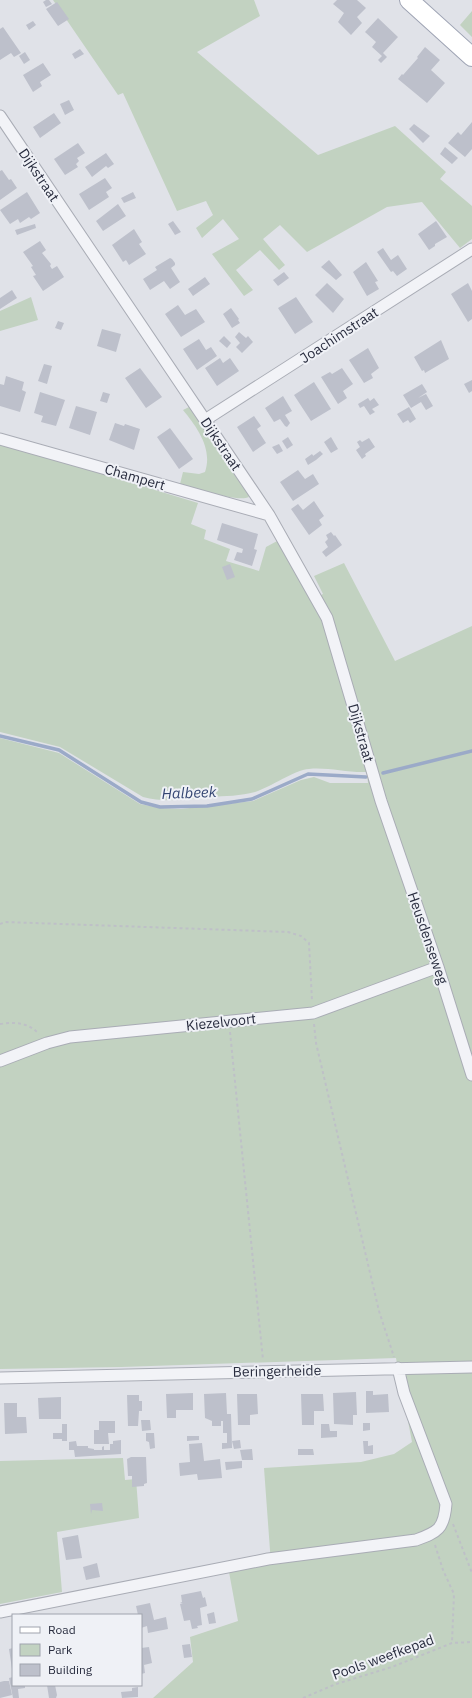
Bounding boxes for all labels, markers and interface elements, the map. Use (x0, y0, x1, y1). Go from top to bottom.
street label: Dijkstraat (15, 145, 63, 205)
street label: Joachimstraat (296, 303, 382, 367)
street label: Dijkstraat (197, 414, 245, 474)
street label: Champert (103, 460, 167, 494)
street label: Dijkstraat (344, 702, 378, 765)
water label: Halbeek (161, 782, 217, 803)
street label: Heusdenseweg (404, 890, 452, 987)
street label: Kiezelvoort (185, 1009, 257, 1035)
street label: Beringerheide (233, 1361, 322, 1381)
legend (12, 1614, 142, 1686)
text: Road (48, 1622, 76, 1637)
street label: Pools weefkepad (330, 1630, 436, 1684)
text: Park (48, 1642, 73, 1657)
text: Building (48, 1662, 93, 1677)

